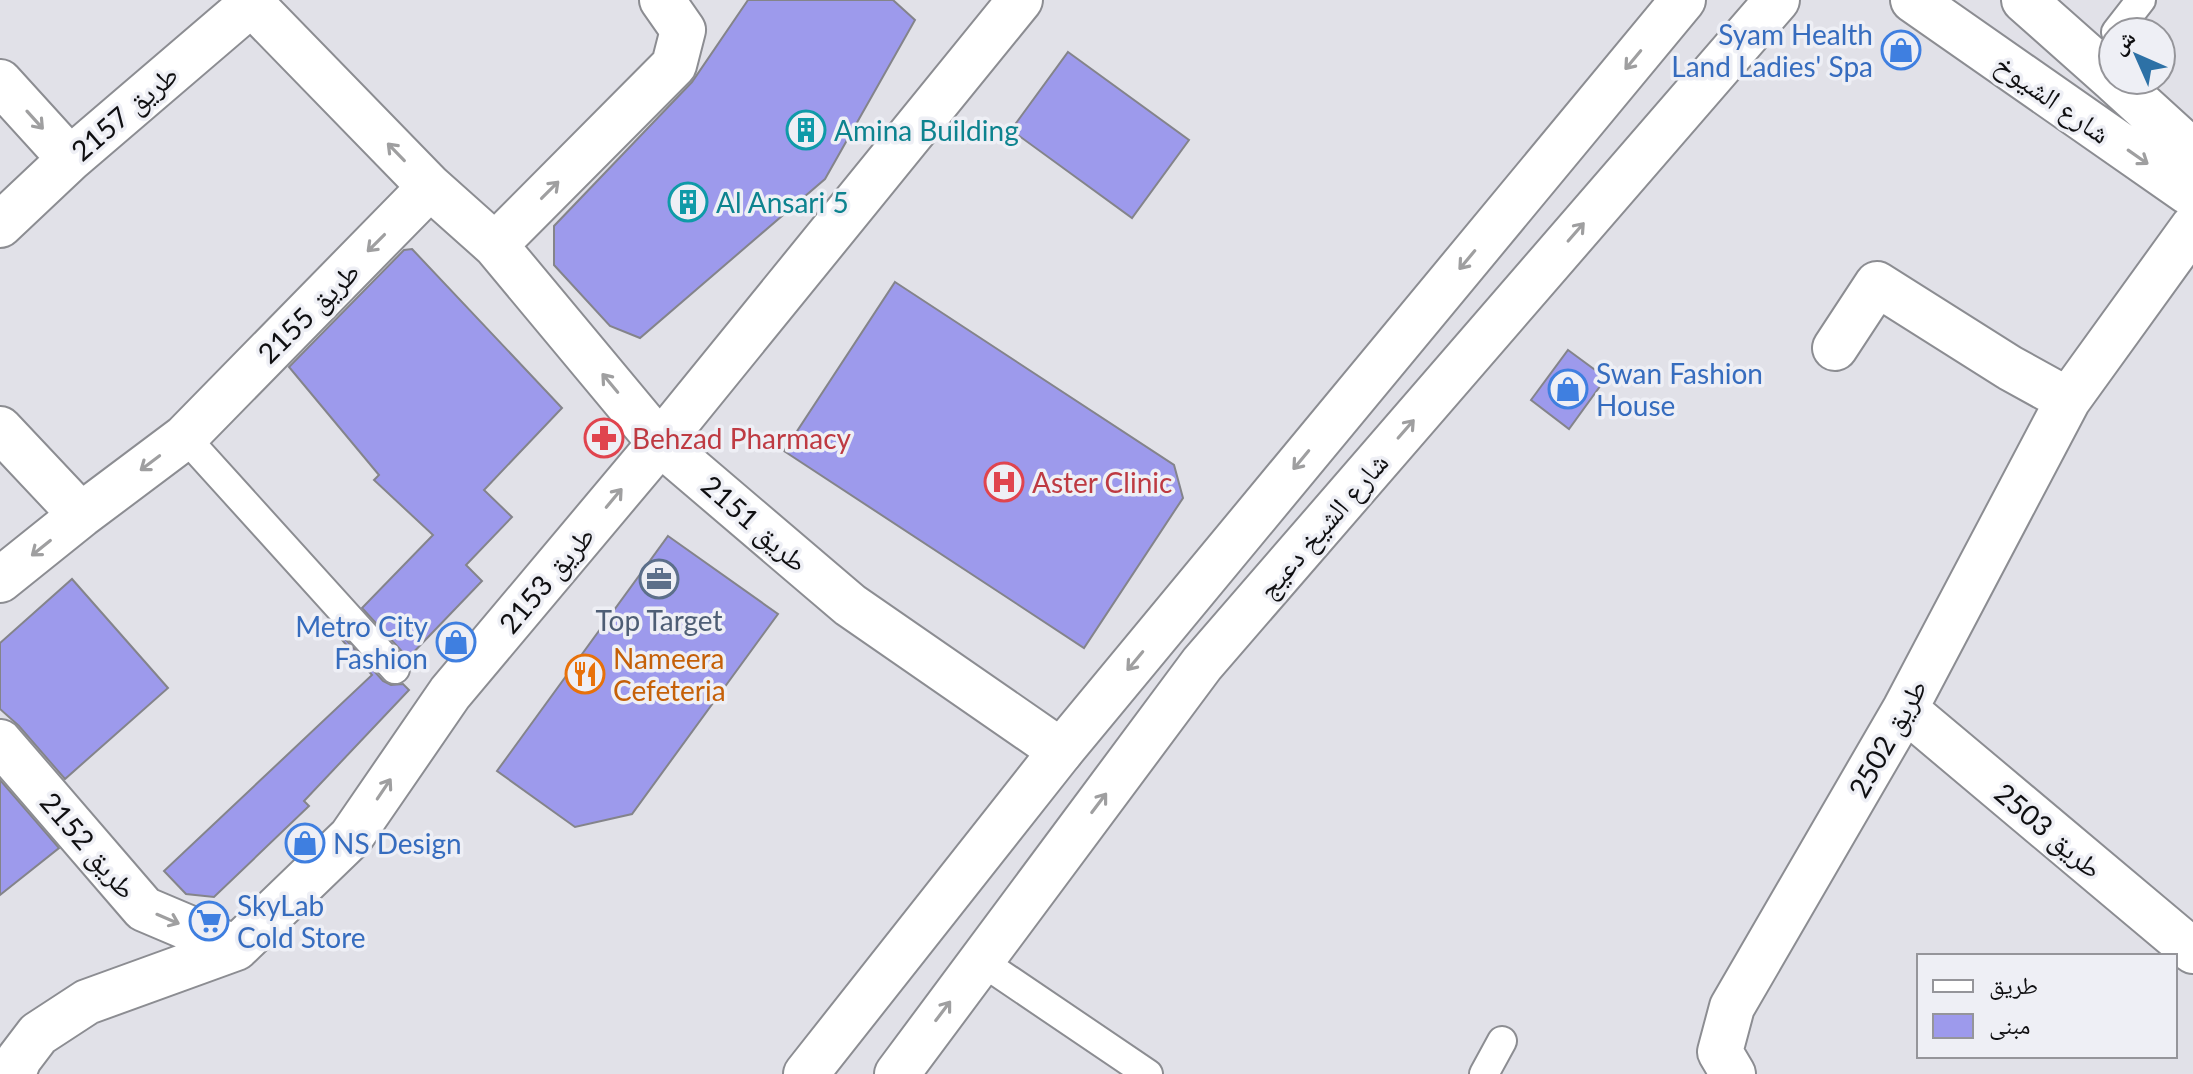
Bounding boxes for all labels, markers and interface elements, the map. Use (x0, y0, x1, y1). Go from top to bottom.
north arrow (2097, 16, 2177, 96)
place label: Syam Health Land Ladies' Spa (1671, 17, 1873, 83)
text: ش (2105, 24, 2141, 60)
shop icon: Syam Health Land Ladies' Spa (1880, 29, 1922, 71)
street label: شارع الشيوخ (1988, 46, 2117, 152)
one-way arrow (1624, 49, 1642, 70)
street label: طريق 2157 (64, 57, 185, 169)
building icon: Amina Building (785, 109, 827, 151)
one-way arrow (25, 110, 43, 130)
place label: Amina Building (834, 113, 1019, 147)
one-way arrow (387, 143, 406, 162)
one-way arrow (2126, 149, 2148, 165)
one-way arrow (540, 180, 560, 199)
building icon: Al Ansari 5 (667, 181, 709, 223)
place label: Al Ansari 5 (716, 185, 849, 219)
one-way arrow (1567, 223, 1585, 243)
one-way arrow (367, 233, 386, 252)
one-way arrow (1458, 249, 1476, 270)
street label: طريق 2155 (250, 254, 367, 371)
place label: Swan Fashion House (1596, 356, 1763, 422)
shop icon: Swan Fashion House (1547, 368, 1589, 410)
one-way arrow (601, 373, 619, 393)
pharmacy icon: Behzad Pharmacy (583, 417, 625, 459)
one-way arrow (1396, 419, 1414, 439)
place label: Behzad Pharmacy (632, 421, 851, 455)
street label: شارع الشيخ دعيج (1249, 445, 1396, 606)
one-way arrow (1292, 450, 1310, 470)
one-way arrow (140, 455, 161, 472)
hospital icon: Aster Clinic (983, 461, 1025, 503)
place label: Aster Clinic (1032, 465, 1172, 499)
street label: طريق 2151 (694, 468, 815, 580)
one-way arrow (605, 488, 623, 508)
street label: طريق 2153 (491, 518, 602, 641)
one-way arrow (31, 539, 52, 556)
office icon: Top Target (638, 558, 680, 600)
place label: Top Target (595, 603, 723, 637)
place label: Metro City Fashion (295, 609, 429, 675)
shop icon: Metro City Fashion (435, 621, 477, 663)
place label: Nameera Cefeteria (613, 641, 726, 707)
one-way arrow (1126, 650, 1144, 670)
restaurant icon: Nameera Cefeteria (564, 653, 606, 695)
street label: طريق 2502 (1841, 673, 1935, 804)
street label: طريق 2503 (1987, 775, 2110, 886)
one-way arrow (376, 779, 392, 801)
street label: طريق 2152 (32, 785, 144, 906)
one-way arrow (1090, 792, 1107, 814)
shop icon: NS Design (284, 822, 326, 864)
place label: NS Design (333, 826, 462, 860)
place label: SkyLab Cold Store (237, 888, 366, 954)
supermarket icon: SkyLab Cold Store (188, 900, 230, 942)
one-way arrow (155, 913, 179, 928)
legend (1917, 954, 2177, 1058)
text: طريق (1989, 970, 2038, 1000)
one-way arrow (935, 1001, 952, 1023)
text: مبنى (1989, 1010, 2030, 1040)

